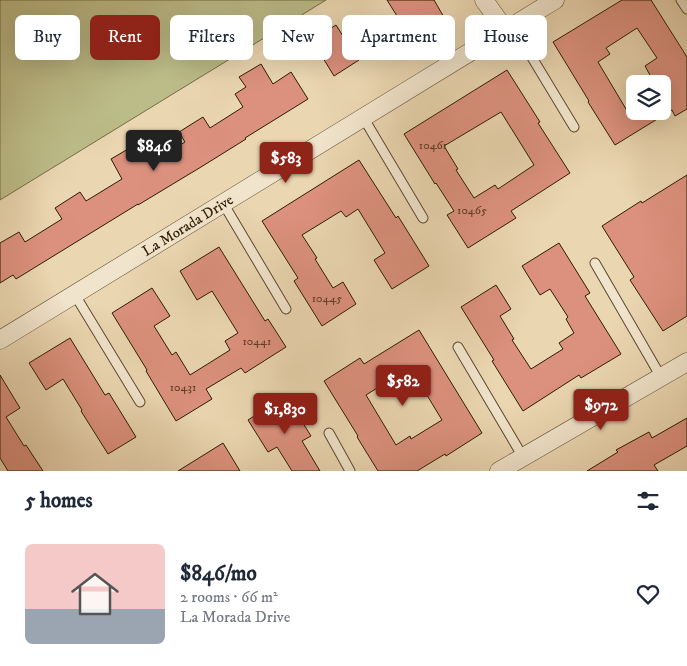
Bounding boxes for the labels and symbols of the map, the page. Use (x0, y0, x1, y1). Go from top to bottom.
pin: $846 (124, 130, 184, 172)
house number: 10461 (419, 138, 447, 153)
pin: $583 (256, 142, 316, 184)
street label: La Morada Drive (138, 190, 237, 260)
house number: 10465 (457, 203, 487, 218)
house number: 10445 (312, 291, 342, 306)
house number: 10441 (242, 334, 272, 349)
pin: $582 (373, 364, 433, 407)
house number: 10431 (170, 380, 196, 395)
pin: $972 (571, 388, 631, 431)
pin: $1,830 (244, 392, 326, 435)

